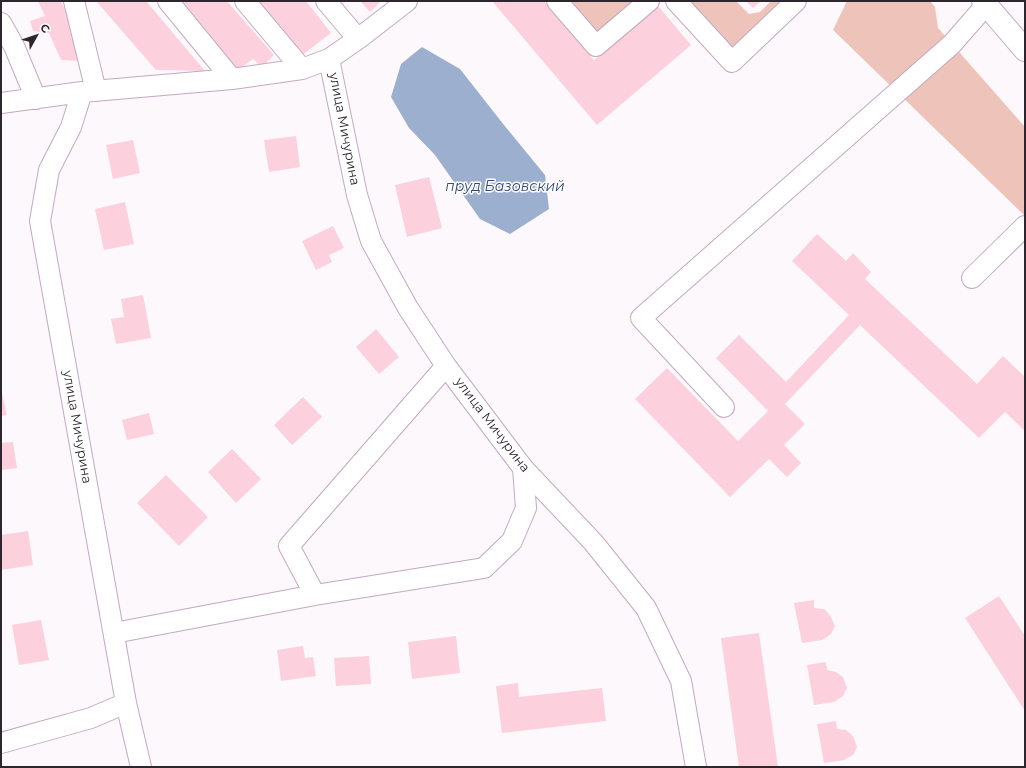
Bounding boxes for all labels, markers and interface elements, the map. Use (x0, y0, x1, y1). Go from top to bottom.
north arrow (16, 16, 56, 56)
text: С (37, 21, 53, 36)
street label: улица Мичурина (325, 71, 363, 187)
water label: пруд Базовский (445, 179, 565, 195)
street label: улица Мичурина (59, 369, 95, 485)
street label: улица Мичурина (451, 374, 533, 476)

